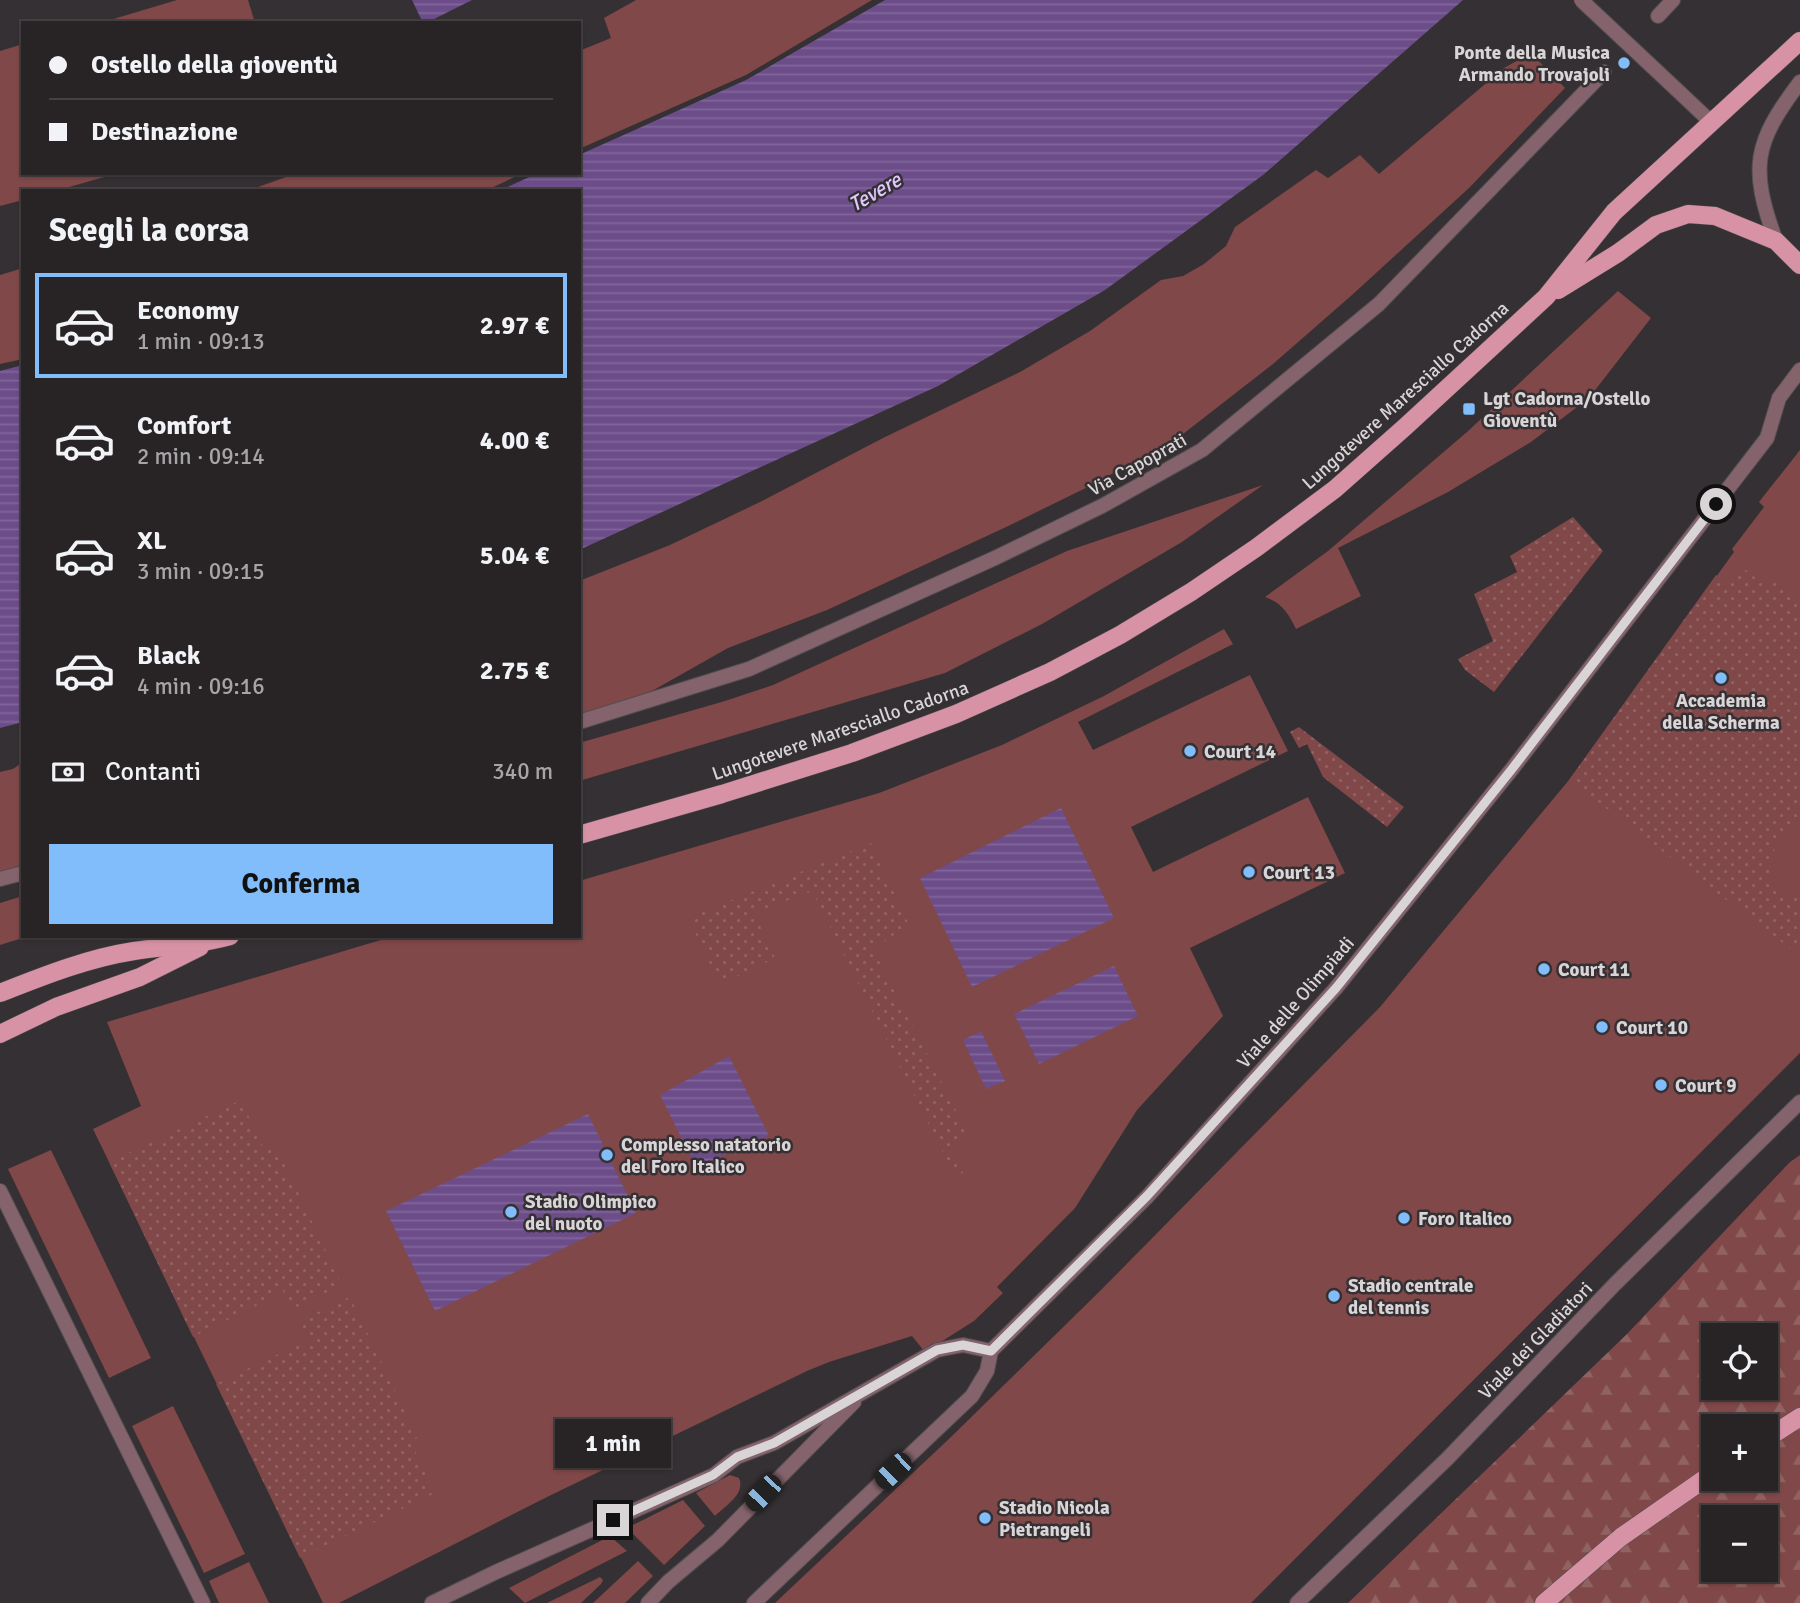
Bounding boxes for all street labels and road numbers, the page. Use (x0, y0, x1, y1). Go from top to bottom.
street label: Lungotevere Maresciallo Cadorna (1297, 297, 1514, 495)
street label: Via Capoprati (1084, 428, 1191, 502)
street label: Lungotevere Maresciallo Cadorna (709, 676, 972, 786)
street label: Viale delle Olimpiadi (1232, 932, 1360, 1074)
street label: Viale dei Gladiatori (1473, 1277, 1598, 1405)

